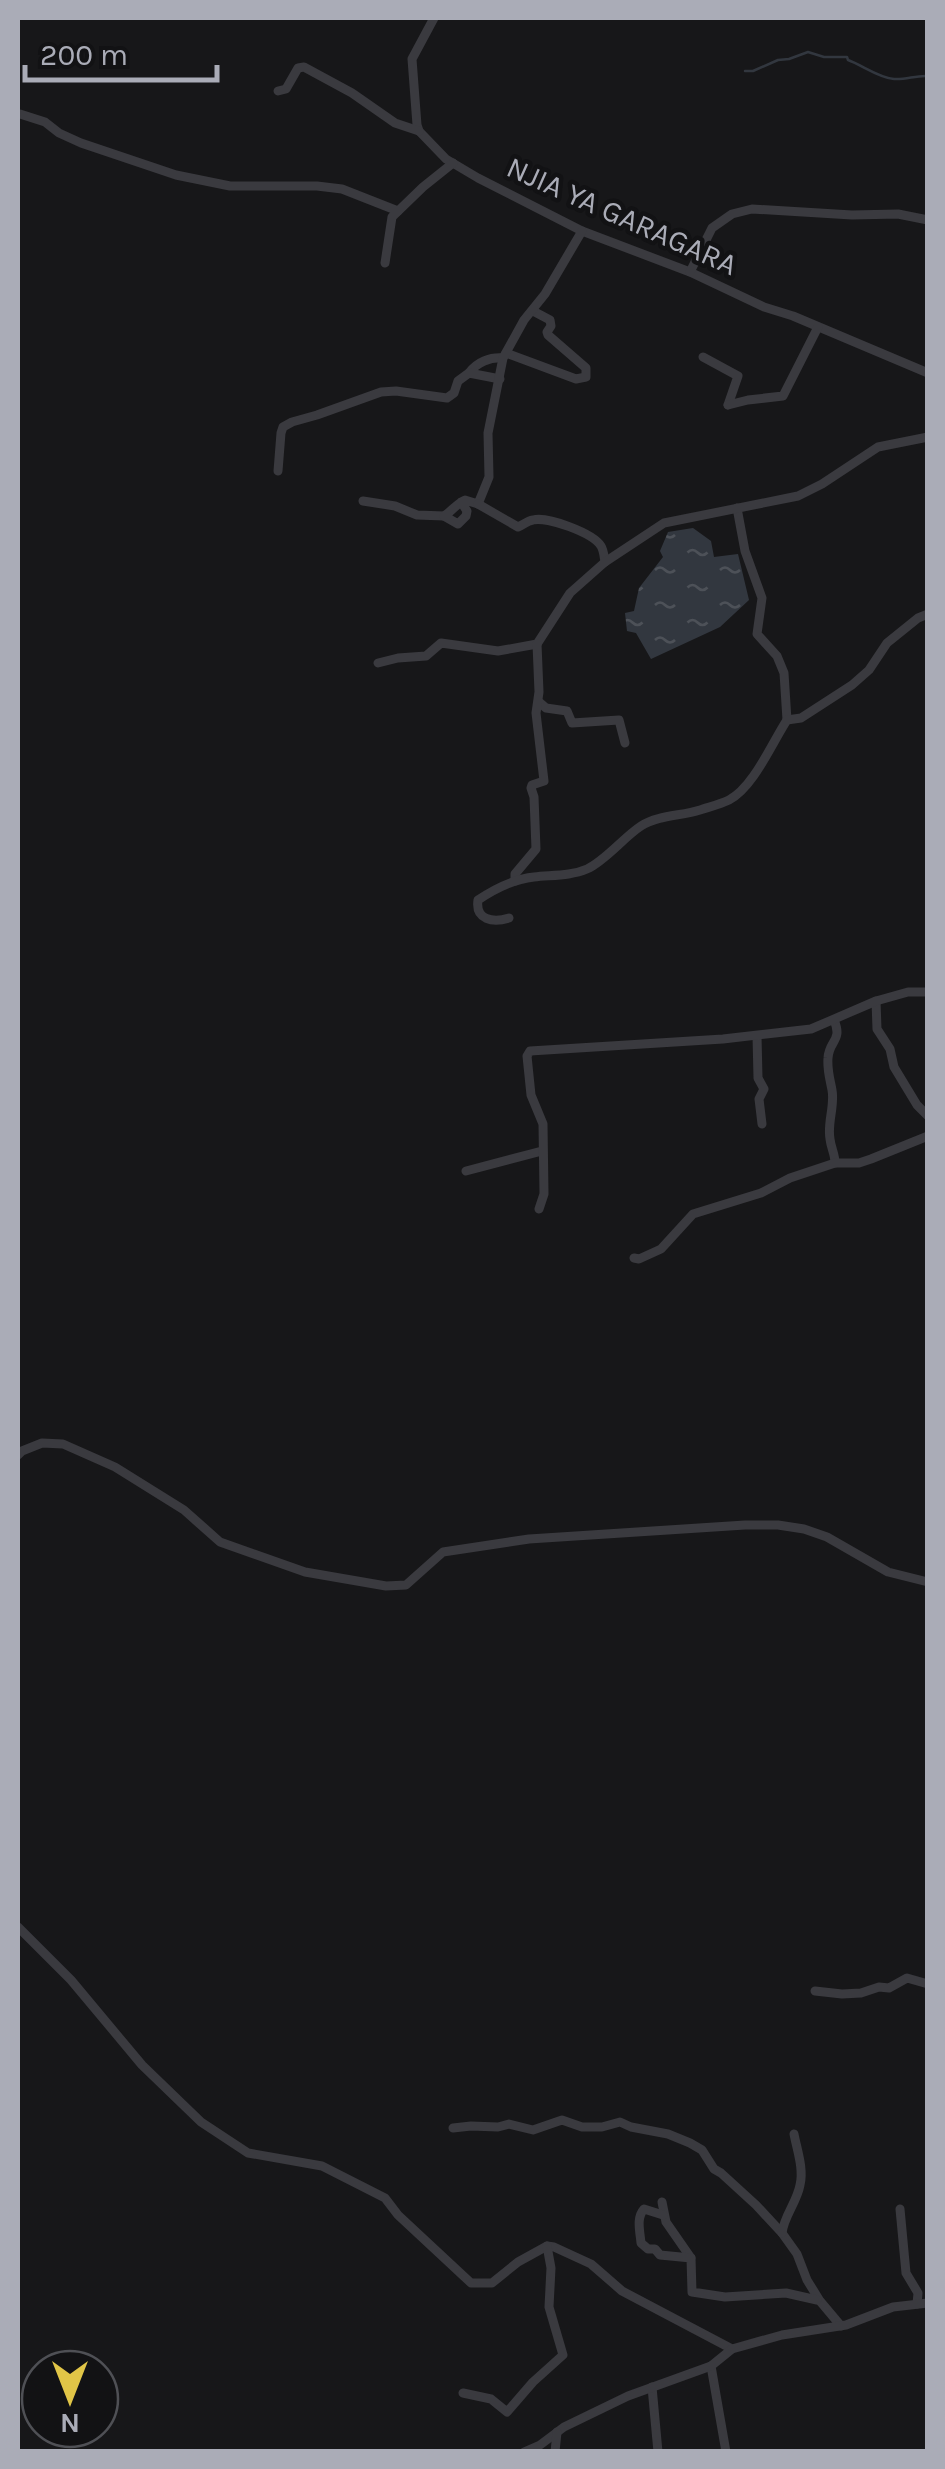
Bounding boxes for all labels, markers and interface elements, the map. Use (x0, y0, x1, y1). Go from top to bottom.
scale bar (25, 20, 218, 82)
text: 200 m (40, 37, 128, 73)
street label: NJIA YA GARAGARA (501, 149, 743, 283)
north arrow (20, 2349, 120, 2449)
text: N (60, 2407, 80, 2440)

